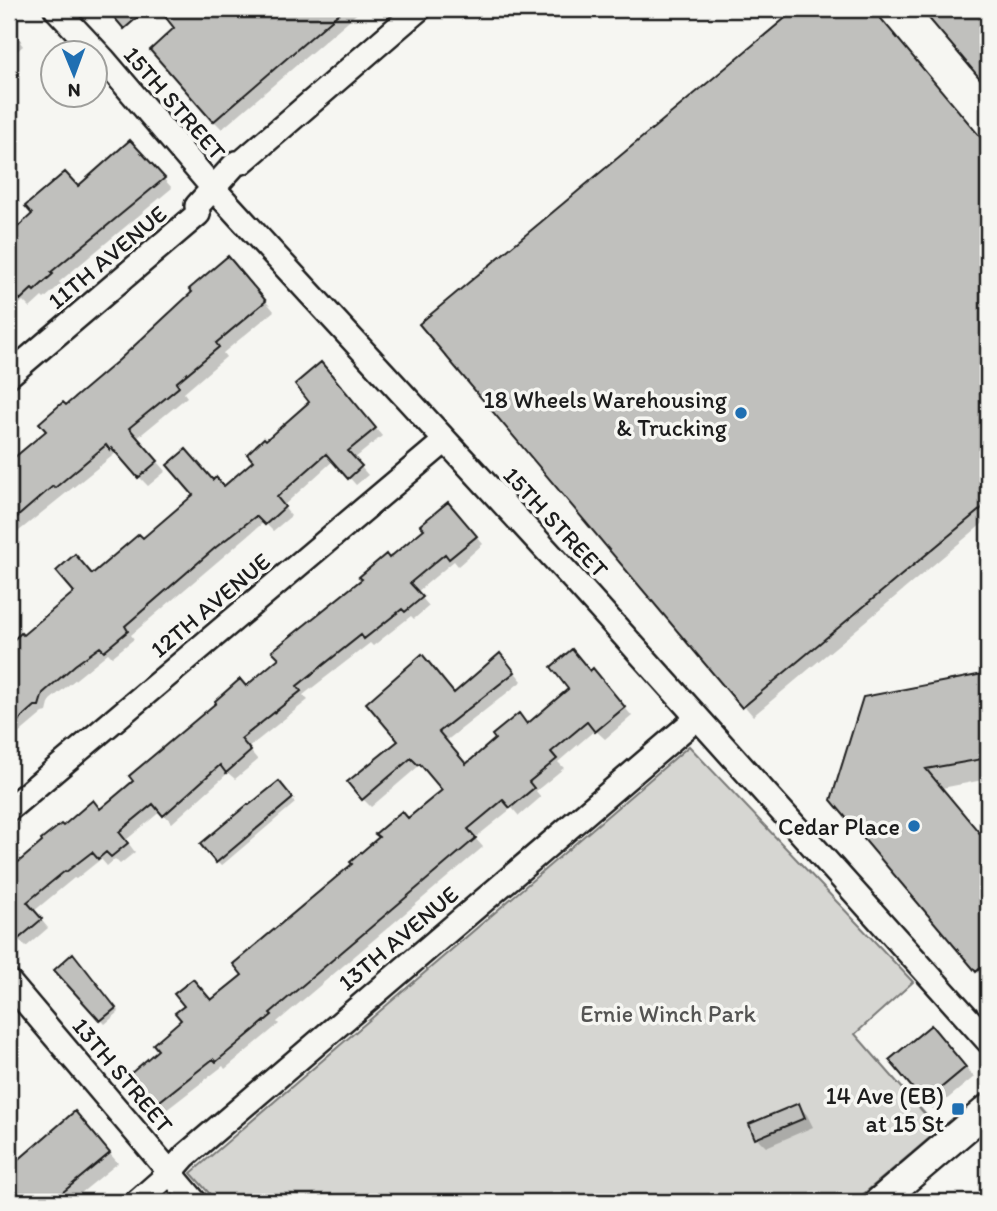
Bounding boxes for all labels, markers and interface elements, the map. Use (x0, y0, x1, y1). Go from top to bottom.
north arrow (38, 38, 108, 108)
street label: 15TH STREET (118, 40, 233, 166)
text: N (68, 79, 81, 102)
street label: 11TH AVENUE (42, 199, 172, 315)
place label: 18 Wheels Warehousing & Trucking (484, 385, 728, 442)
marker: 18 Wheels Warehousing & Trucking (733, 405, 749, 421)
street label: 15TH STREET (497, 460, 615, 584)
street label: 12TH AVENUE (144, 546, 276, 664)
place label: Cedar Place (778, 812, 900, 841)
marker: Cedar Place (906, 818, 922, 834)
street label: 13TH AVENUE (332, 879, 464, 997)
park label: Ernie Winch Park (580, 999, 756, 1028)
street label: 13TH STREET (66, 1011, 180, 1139)
place label: 14 Ave (EB) at 15 St (825, 1081, 944, 1138)
marker: 14 Ave (EB) at 15 St (950, 1101, 966, 1117)

